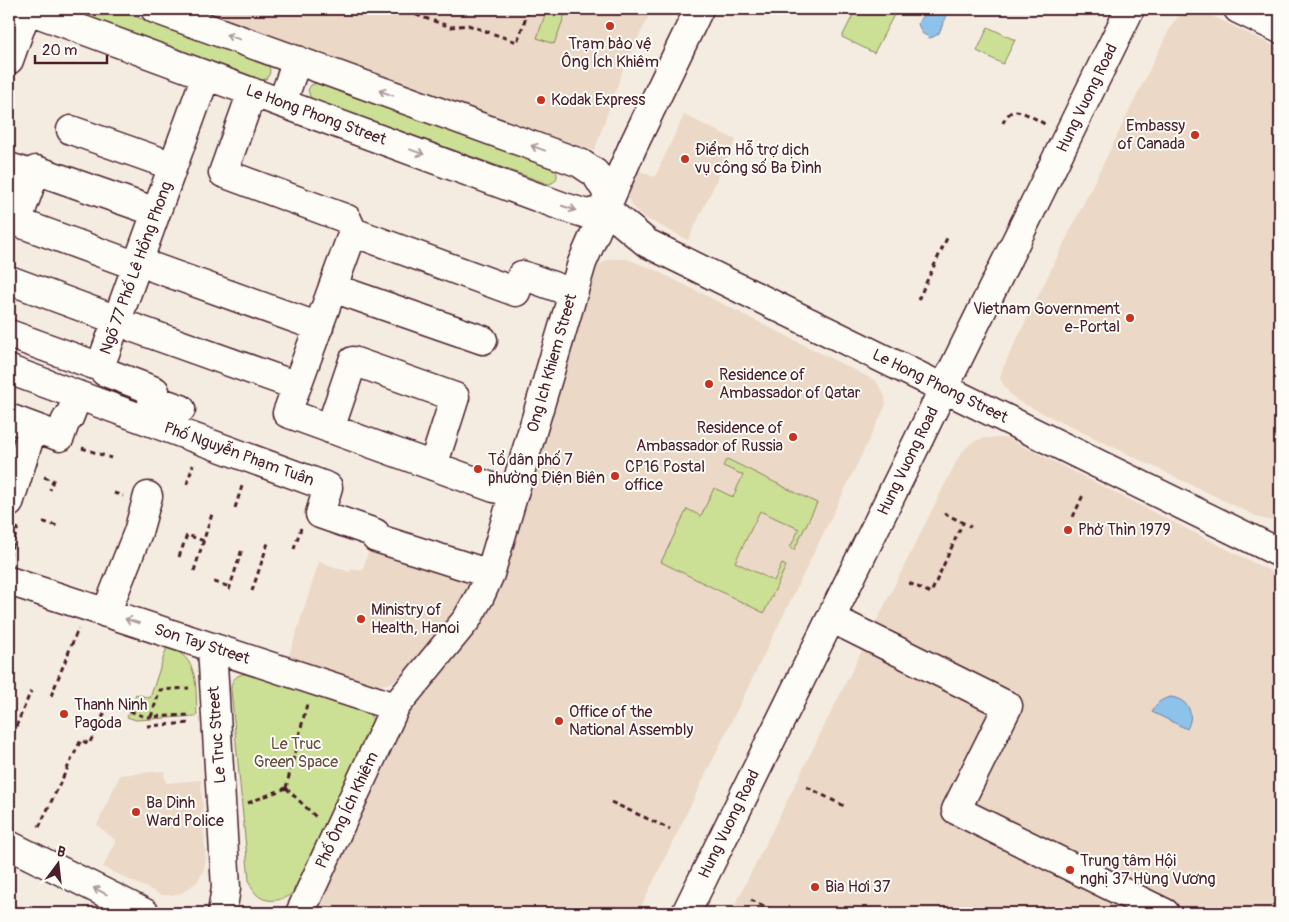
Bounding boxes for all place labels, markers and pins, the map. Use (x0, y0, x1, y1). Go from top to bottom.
marker: Trạm bảo vệ Ông Ích Khiêm (604, 20, 616, 32)
place label: Trạm bảo vệ Ông Ích Khiêm (561, 34, 659, 72)
place label: Kodak Express (551, 90, 645, 110)
marker: Kodak Express (535, 94, 547, 106)
place label: Embassy of Canada (1118, 116, 1185, 154)
marker: Embassy of Canada (1189, 129, 1201, 141)
place label: Điểm Hỗ trợ dịch vụ công số Ba Đình (694, 140, 821, 178)
marker: Điểm Hỗ trợ dịch vụ công số Ba Đình (679, 153, 691, 165)
place label: Vietnam Government e-Portal (973, 299, 1121, 337)
marker: Vietnam Government e-Portal (1124, 312, 1136, 324)
place label: Residence of Ambassador of Qatar (719, 365, 861, 403)
marker: Residence of Ambassador of Qatar (703, 378, 715, 390)
place label: Residence of Ambassador of Russia (636, 418, 783, 456)
marker: Residence of Ambassador of Russia (787, 431, 799, 443)
place label: Tổ dân phố 7 phường Điện Biên (488, 450, 605, 488)
place label: CP16 Postal office (625, 457, 705, 495)
marker: Tổ dân phố 7 phường Điện Biên (472, 463, 484, 475)
marker: CP16 Postal office (609, 470, 621, 482)
place label: Phở Thìn 1979 (1078, 520, 1171, 540)
marker: Phở Thìn 1979 (1062, 524, 1074, 536)
place label: Ministry of Health, Hanoi (371, 600, 459, 638)
marker: Ministry of Health, Hanoi (355, 613, 367, 625)
place label: Thanh Ninh Pagoda (74, 695, 147, 733)
place label: Office of the National Assembly (569, 702, 694, 740)
marker: Thanh Ninh Pagoda (58, 708, 70, 720)
marker: Office of the National Assembly (553, 715, 565, 727)
place label: Ba Dinh Ward Police (146, 793, 224, 831)
marker: Ba Dinh Ward Police (130, 806, 142, 818)
place label: Trung tâm Hội nghị 37 Hùng Vương (1080, 851, 1216, 889)
marker: Trung tâm Hội nghị 37 Hùng Vương (1064, 864, 1076, 876)
place label: Bia Hơi 37 (825, 877, 891, 897)
marker: Bia Hơi 37 (809, 881, 821, 893)

